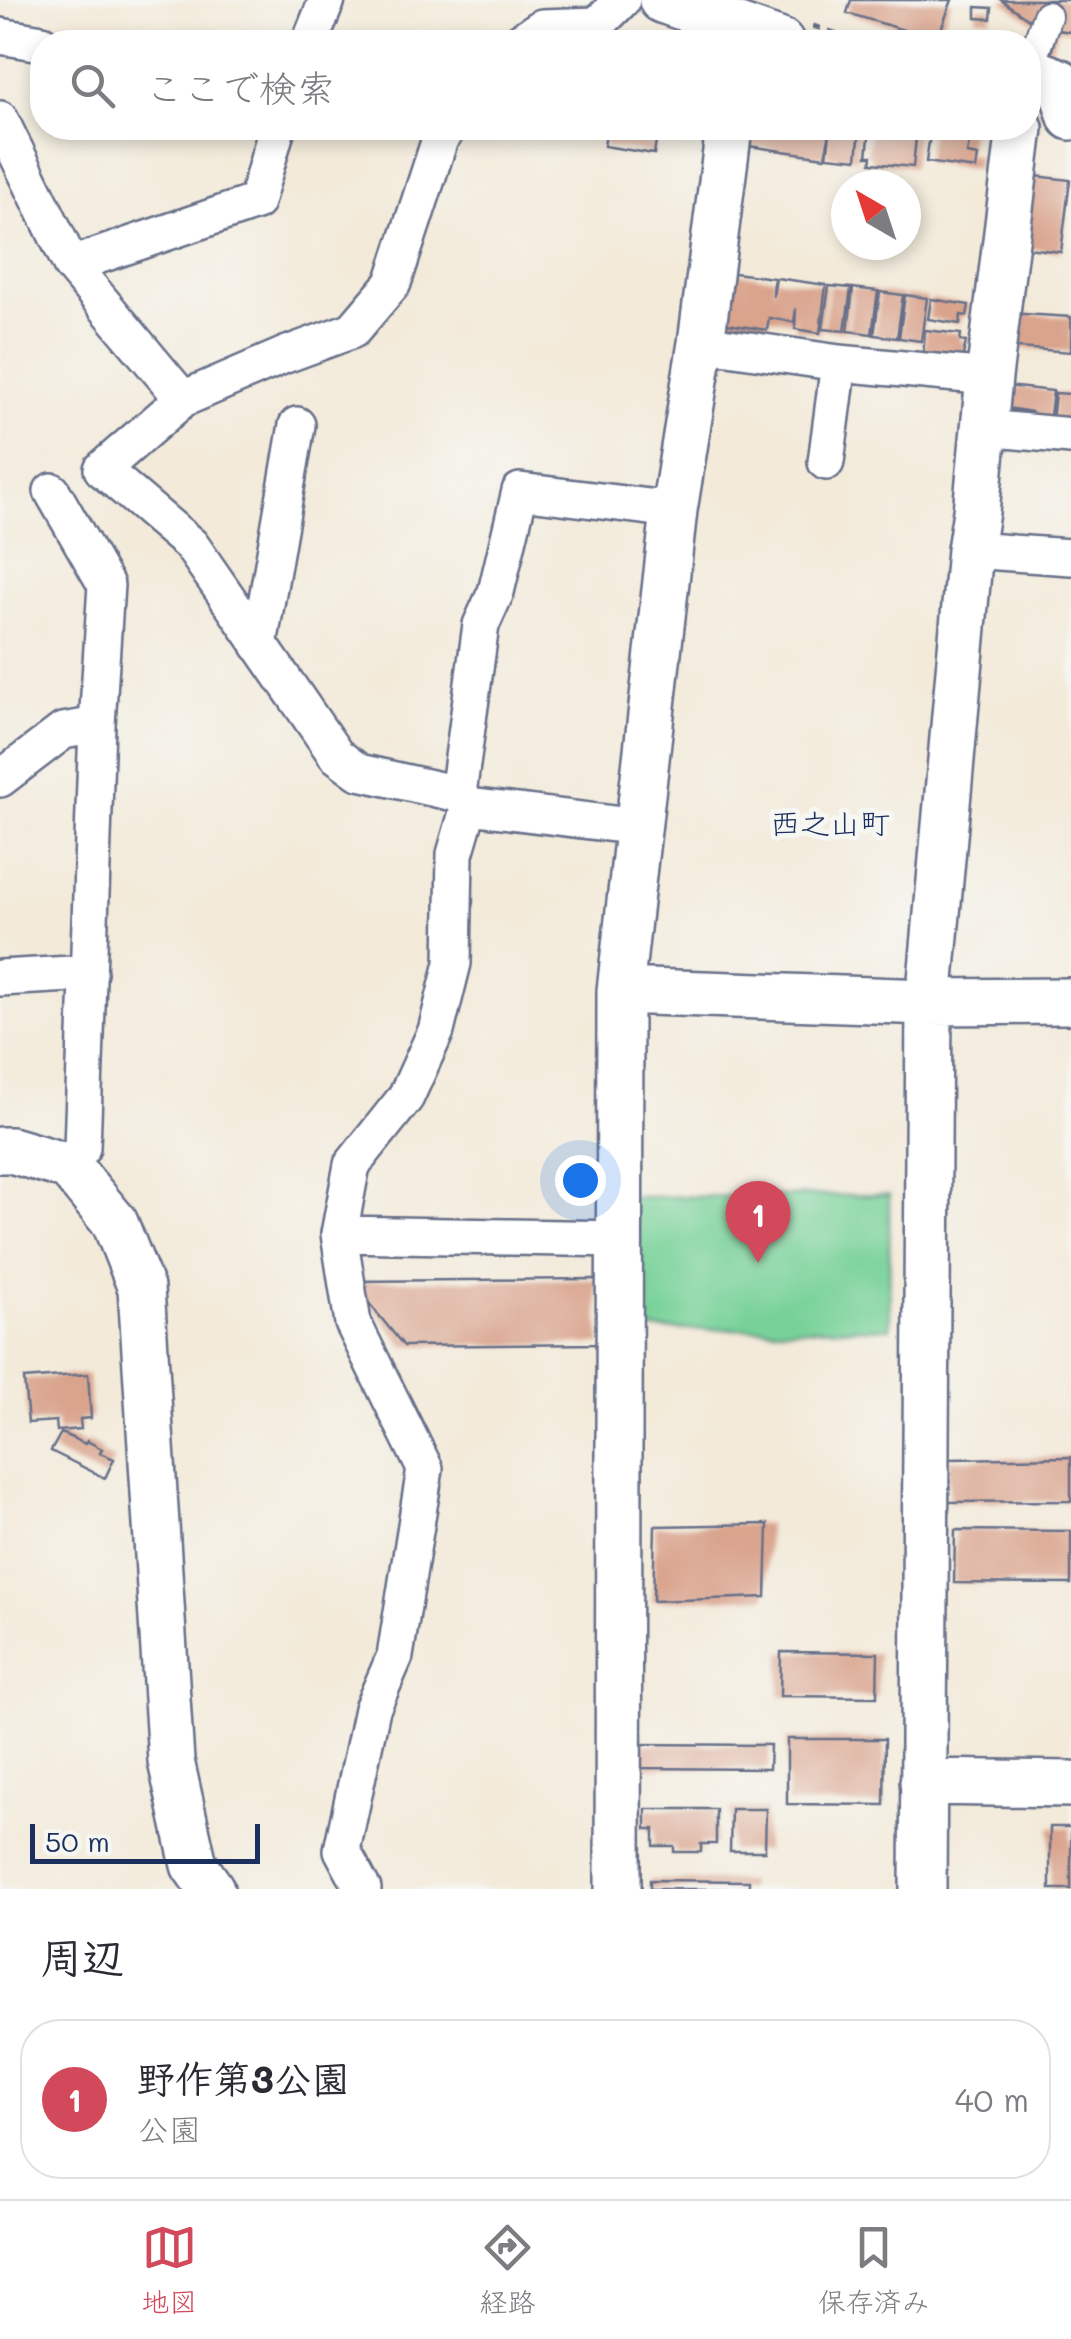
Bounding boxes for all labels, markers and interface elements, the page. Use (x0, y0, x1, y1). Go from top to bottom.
search box (30, 30, 1041, 140)
icon: search (65, 58, 120, 113)
text: ここで検索 (145, 62, 335, 112)
north arrow (831, 170, 921, 260)
district label: 西之山町 (770, 802, 890, 842)
your location (555, 1155, 606, 1206)
pin: 1 (726, 1180, 790, 1263)
scale bar (30, 1819, 260, 1864)
text: 50 m (45, 1823, 110, 1859)
text: 周辺 (40, 1929, 124, 1984)
text: 野作第3公園 (137, 2053, 350, 2103)
text: 1 (67, 2078, 82, 2120)
text: 40 m (955, 2078, 1029, 2120)
text: 公園 (137, 2107, 201, 2149)
tab: 地図 (141, 2220, 197, 2320)
tab: 経路 (479, 2220, 536, 2320)
tab: 保存済み (818, 2220, 930, 2320)

